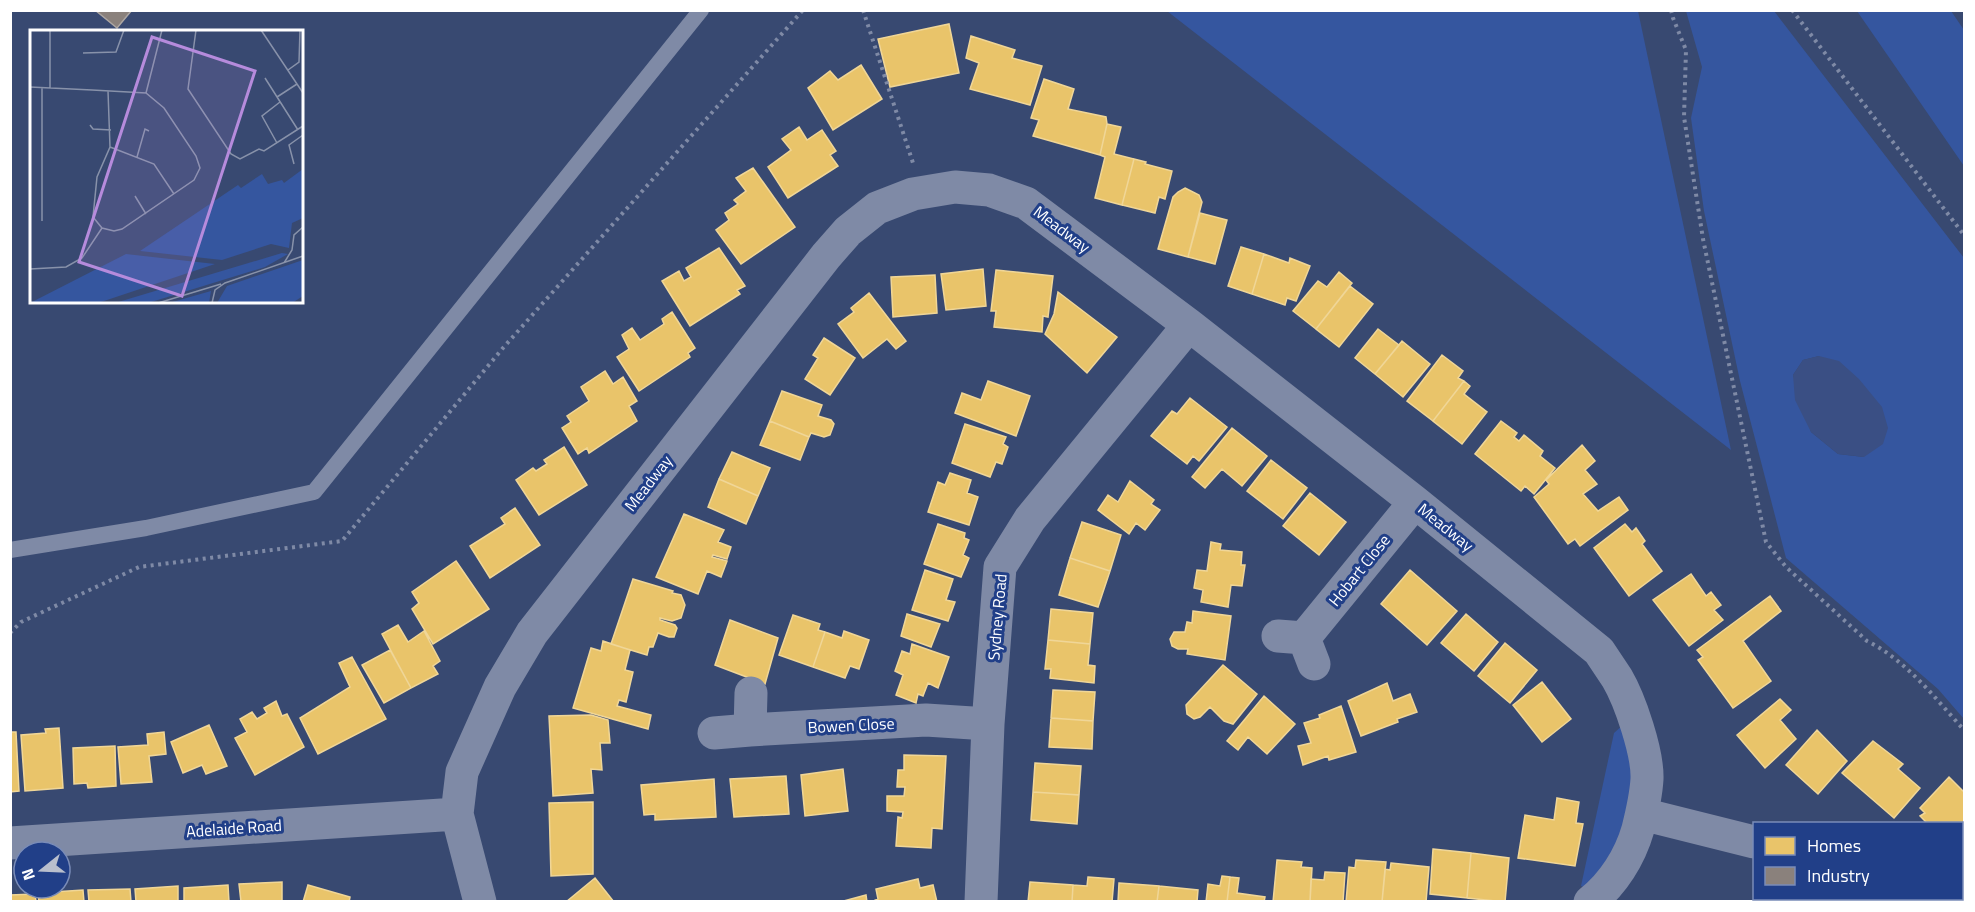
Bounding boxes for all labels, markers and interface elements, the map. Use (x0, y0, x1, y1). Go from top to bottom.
inset map (30, 30, 303, 303)
street label: Meadway (1029, 200, 1096, 259)
street label: Meadway (618, 450, 678, 516)
street label: Meadway (1413, 497, 1479, 557)
street label: Hobart Close (1322, 529, 1396, 611)
street label: Sydney Road (981, 573, 1013, 661)
street label: Bowen Close (807, 711, 895, 739)
street label: Adelaide Road (185, 813, 283, 843)
legend (1753, 822, 1963, 900)
text: Homes (1807, 832, 1861, 859)
north arrow (12, 840, 72, 900)
text: Industry (1807, 862, 1870, 889)
text: N (15, 866, 41, 884)

